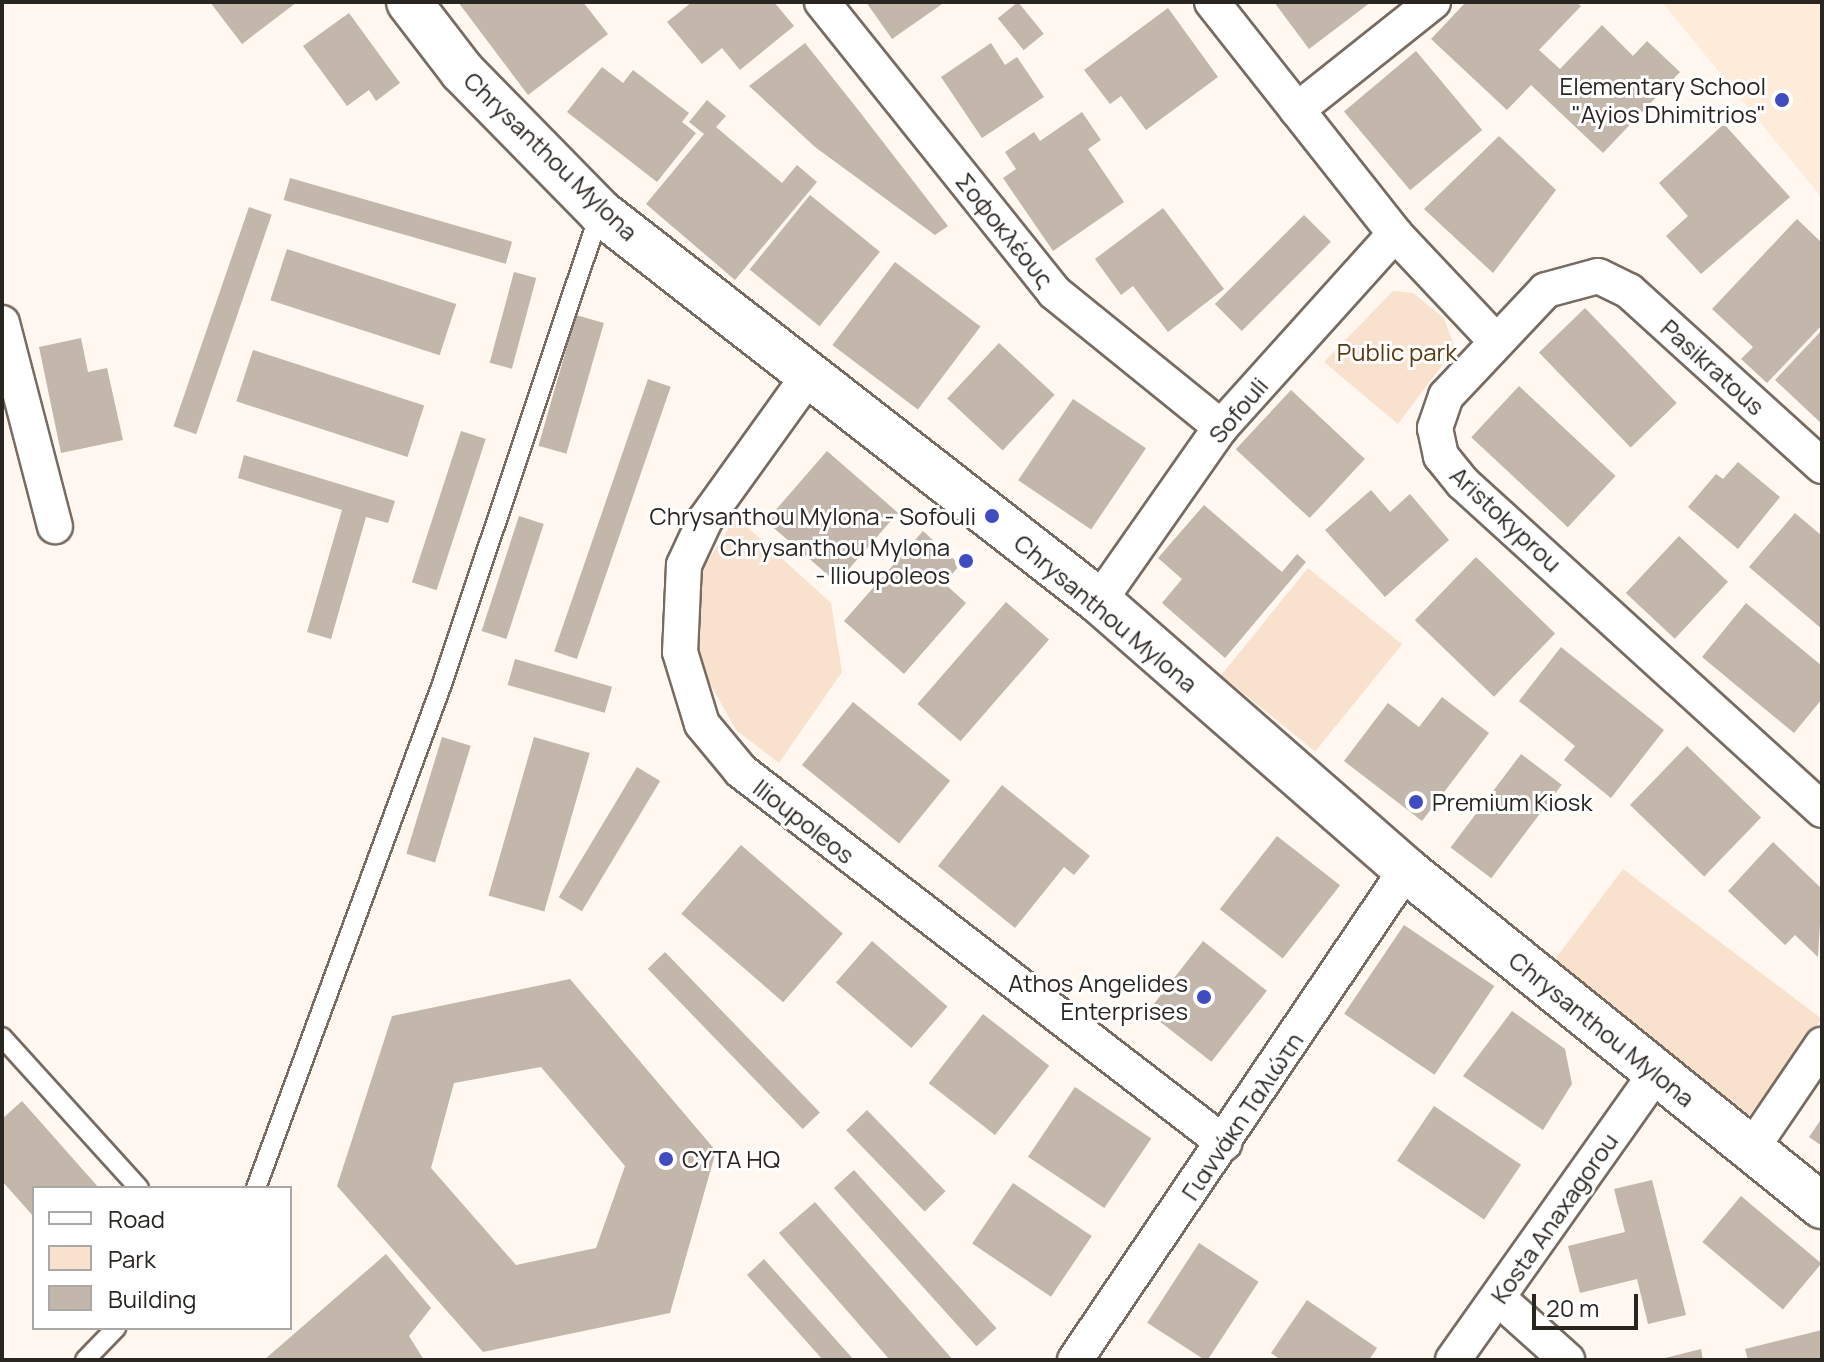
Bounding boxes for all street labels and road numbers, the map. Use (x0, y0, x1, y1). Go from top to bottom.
street label: Chrysanthou Mylona (458, 66, 644, 246)
street label: Σοφοκλέους (950, 167, 1060, 293)
street label: Pasikratous (1655, 313, 1771, 421)
street label: Sofouli (1202, 371, 1274, 449)
street label: Aristokyprou (1445, 460, 1567, 578)
street label: Chrysanthou Mylona (1009, 528, 1203, 698)
street label: Ilioupoleos (748, 773, 860, 869)
street label: Chrysanthou Mylona (1504, 945, 1700, 1113)
street label: Γιαννάκη Ταλιώτη (1175, 1027, 1309, 1205)
street label: Kosta Anaxagorou (1484, 1127, 1624, 1309)

